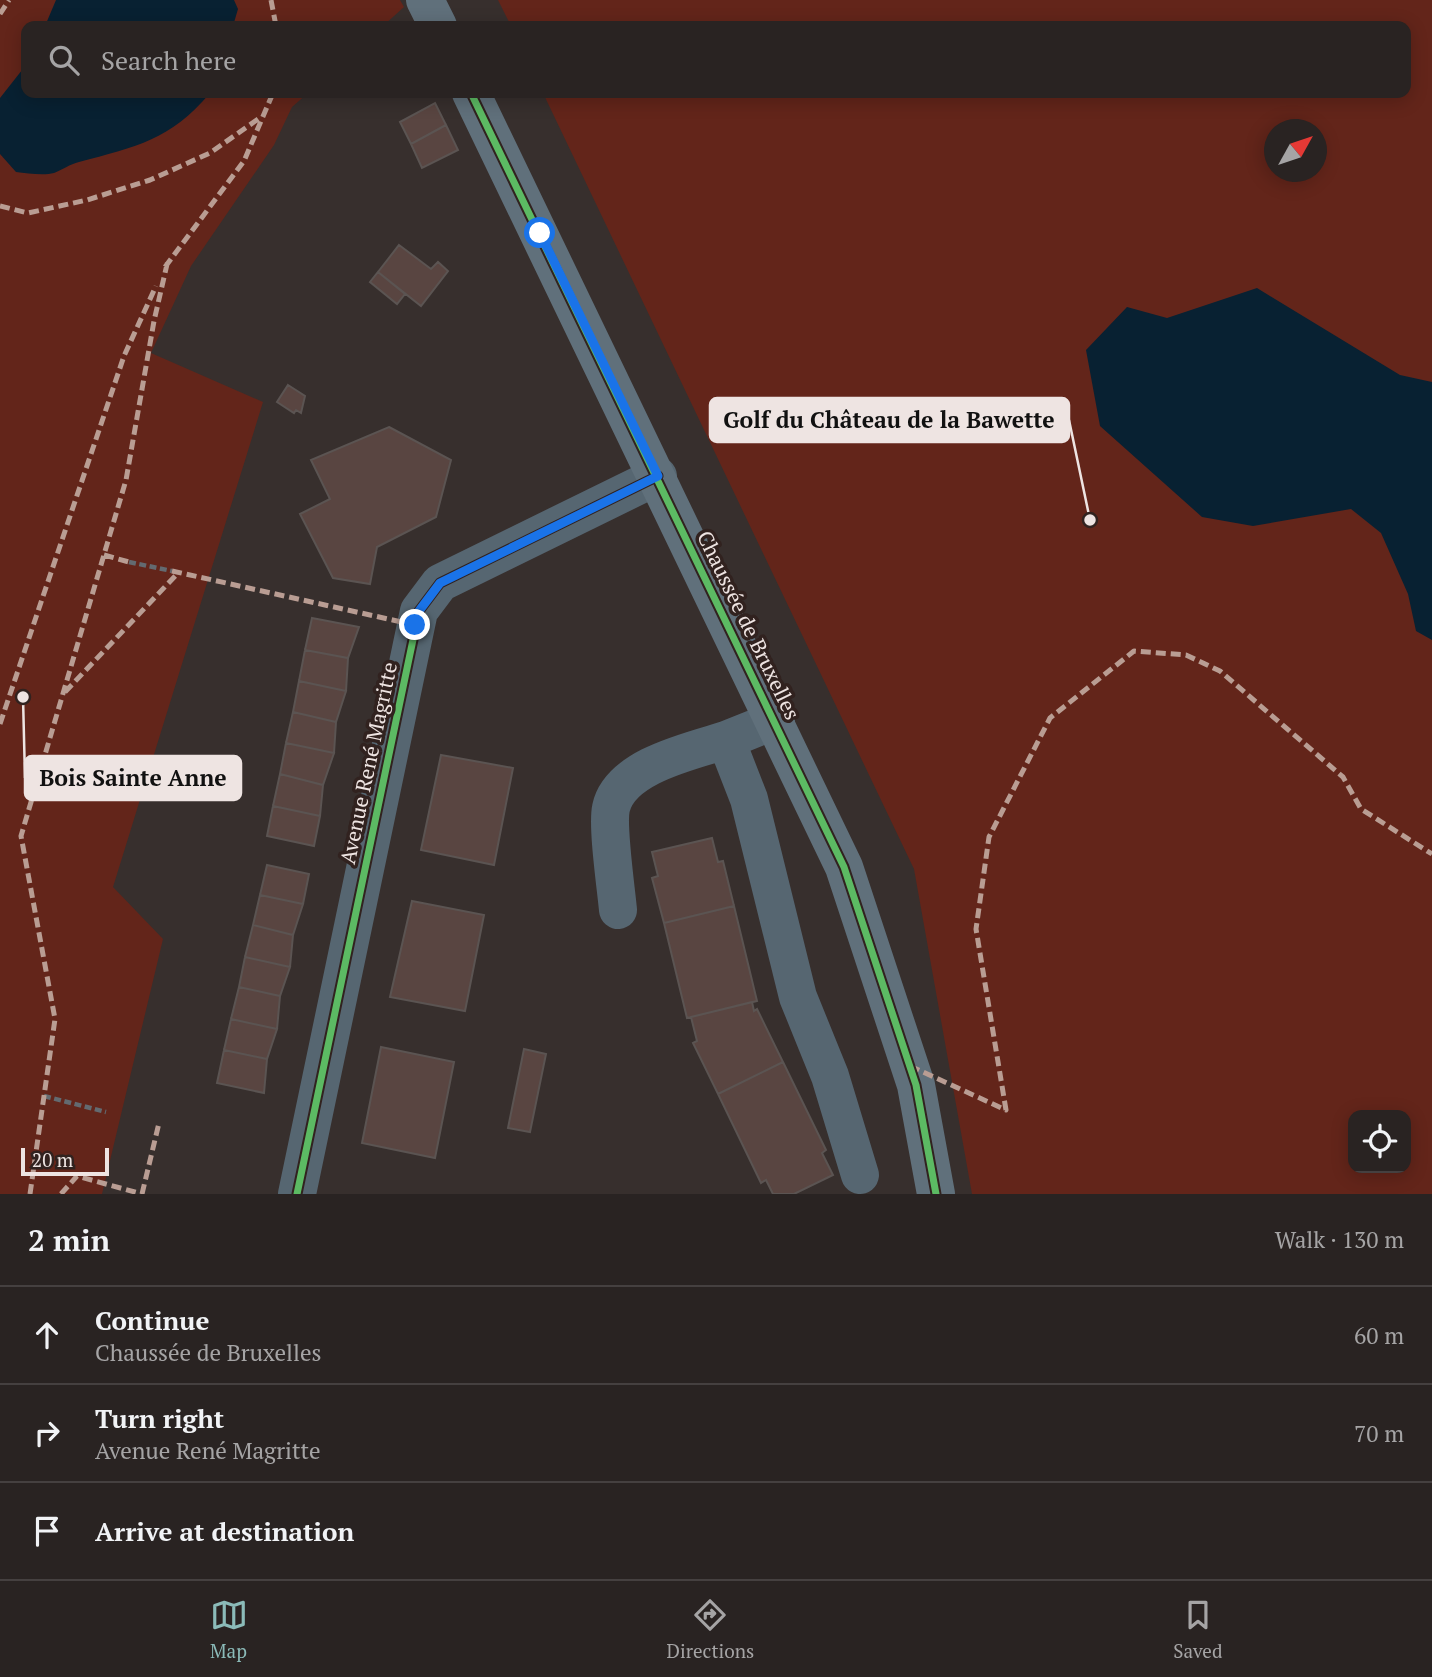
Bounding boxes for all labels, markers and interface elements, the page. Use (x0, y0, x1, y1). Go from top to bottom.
search box (21, 21, 1411, 98)
icon: search (45, 41, 83, 79)
text: Search here (101, 43, 236, 77)
north arrow (1264, 119, 1327, 182)
route start (524, 217, 555, 248)
callout: Golf du Château de la Bawette (710, 398, 1069, 442)
text: Golf du Château de la Bawette (723, 404, 1055, 435)
street label: Chaussée de Bruxelles (691, 526, 807, 724)
route end (399, 609, 430, 640)
street label: Avenue René Magritte (333, 659, 403, 867)
callout: Bois Sainte Anne (25, 756, 241, 800)
text: Bois Sainte Anne (39, 762, 227, 793)
map controls (1348, 1110, 1411, 1173)
button: locate (1348, 1110, 1411, 1173)
scale bar (21, 1145, 108, 1177)
text: 20 m (32, 1147, 73, 1172)
text: 2 min (28, 1220, 110, 1260)
text: Walk · 130 m (1275, 1224, 1404, 1255)
text: Continue (95, 1303, 209, 1337)
icon: ahead (28, 1316, 66, 1354)
text: 60 m (1354, 1320, 1404, 1351)
text: Chaussée de Bruxelles (95, 1337, 321, 1368)
text: Turn right (95, 1401, 224, 1435)
icon: right (28, 1414, 66, 1452)
text: 70 m (1354, 1418, 1404, 1449)
text: Avenue René Magritte (95, 1435, 321, 1466)
icon: arrive (28, 1512, 66, 1550)
text: Arrive at destination (95, 1514, 354, 1548)
tab: Map (210, 1596, 248, 1663)
tab: Directions (667, 1596, 754, 1663)
tab: Saved (1173, 1596, 1222, 1663)

